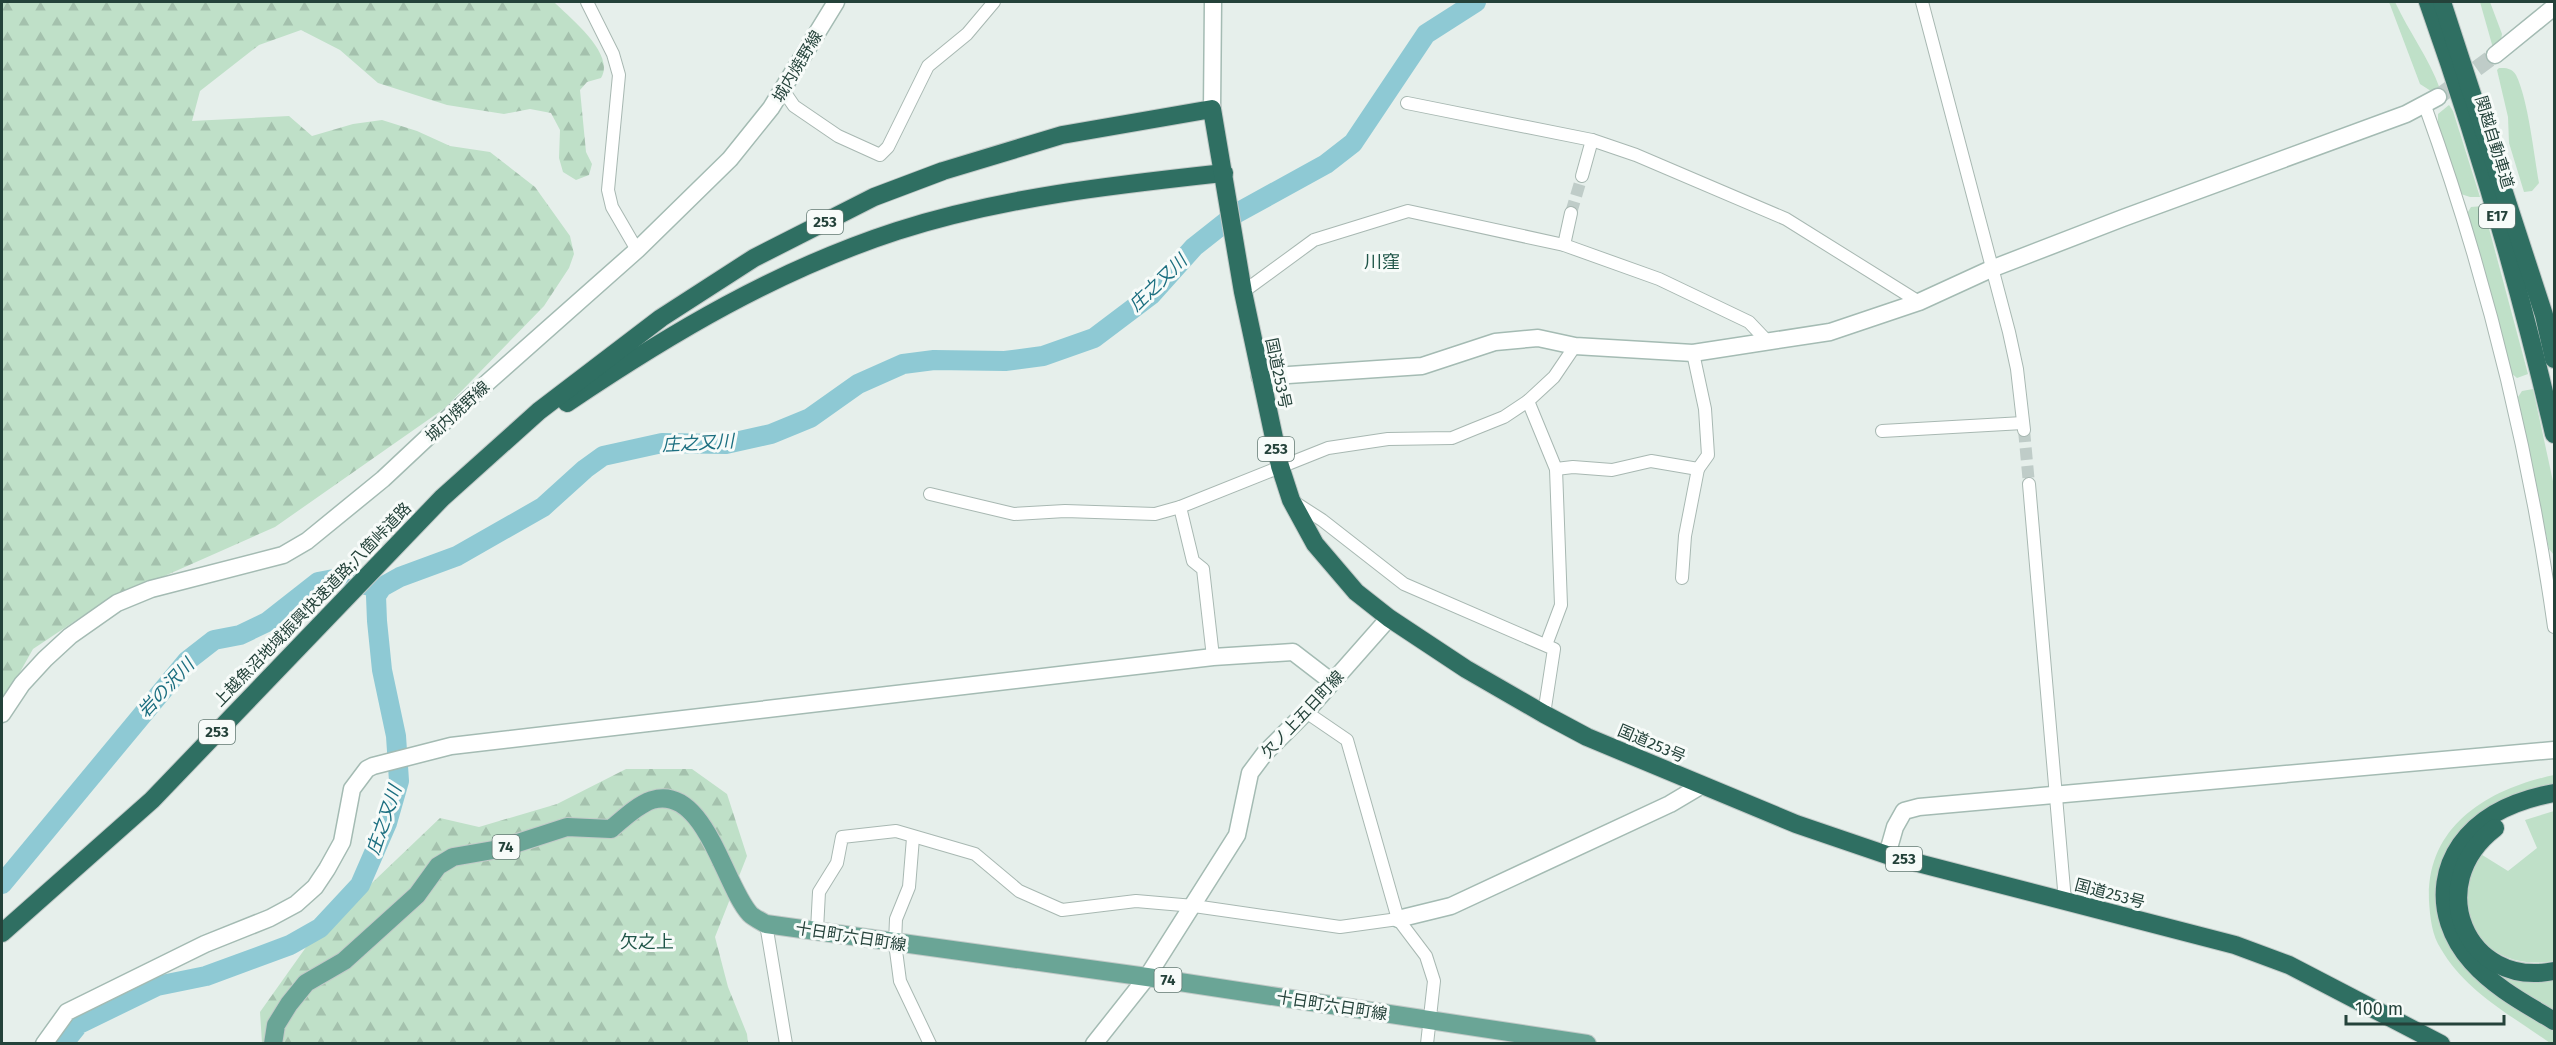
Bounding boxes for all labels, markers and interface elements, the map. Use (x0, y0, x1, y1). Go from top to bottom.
street label: 城内焼野線 (769, 27, 826, 105)
street label: 関越自動車道 (2471, 93, 2518, 191)
road number: E17 (2479, 204, 2515, 228)
road number: 253 (807, 210, 843, 234)
water label: 庄之又川 (1124, 249, 1193, 316)
district label: 川窪 (1364, 251, 1400, 273)
street label: 国道253号 (1262, 336, 1295, 410)
street label: 城内焼野線 (422, 377, 493, 446)
water label: 庄之又川 (661, 430, 737, 456)
road number: 253 (1258, 437, 1294, 461)
street label: 上越魚沼地域振興快速道路;八箇峠道路 (210, 499, 415, 710)
water label: 岩の沢川 (133, 653, 200, 722)
street label: 欠ノ上五日町線 (1257, 667, 1348, 762)
road number: 253 (199, 720, 235, 744)
street label: 国道253号 (1615, 721, 1689, 766)
water label: 庄之又川 (362, 780, 407, 858)
road number: 74 (492, 835, 520, 859)
road number: 253 (1886, 847, 1922, 871)
street label: 国道253号 (2073, 875, 2147, 912)
street label: 十日町六日町線 (794, 918, 908, 955)
district label: 欠之上 (620, 931, 674, 953)
road number: 74 (1154, 968, 1182, 992)
street label: 十日町六日町線 (1275, 987, 1389, 1024)
scale bar (2346, 988, 2504, 1026)
text: 100 m (2355, 998, 2403, 1020)

